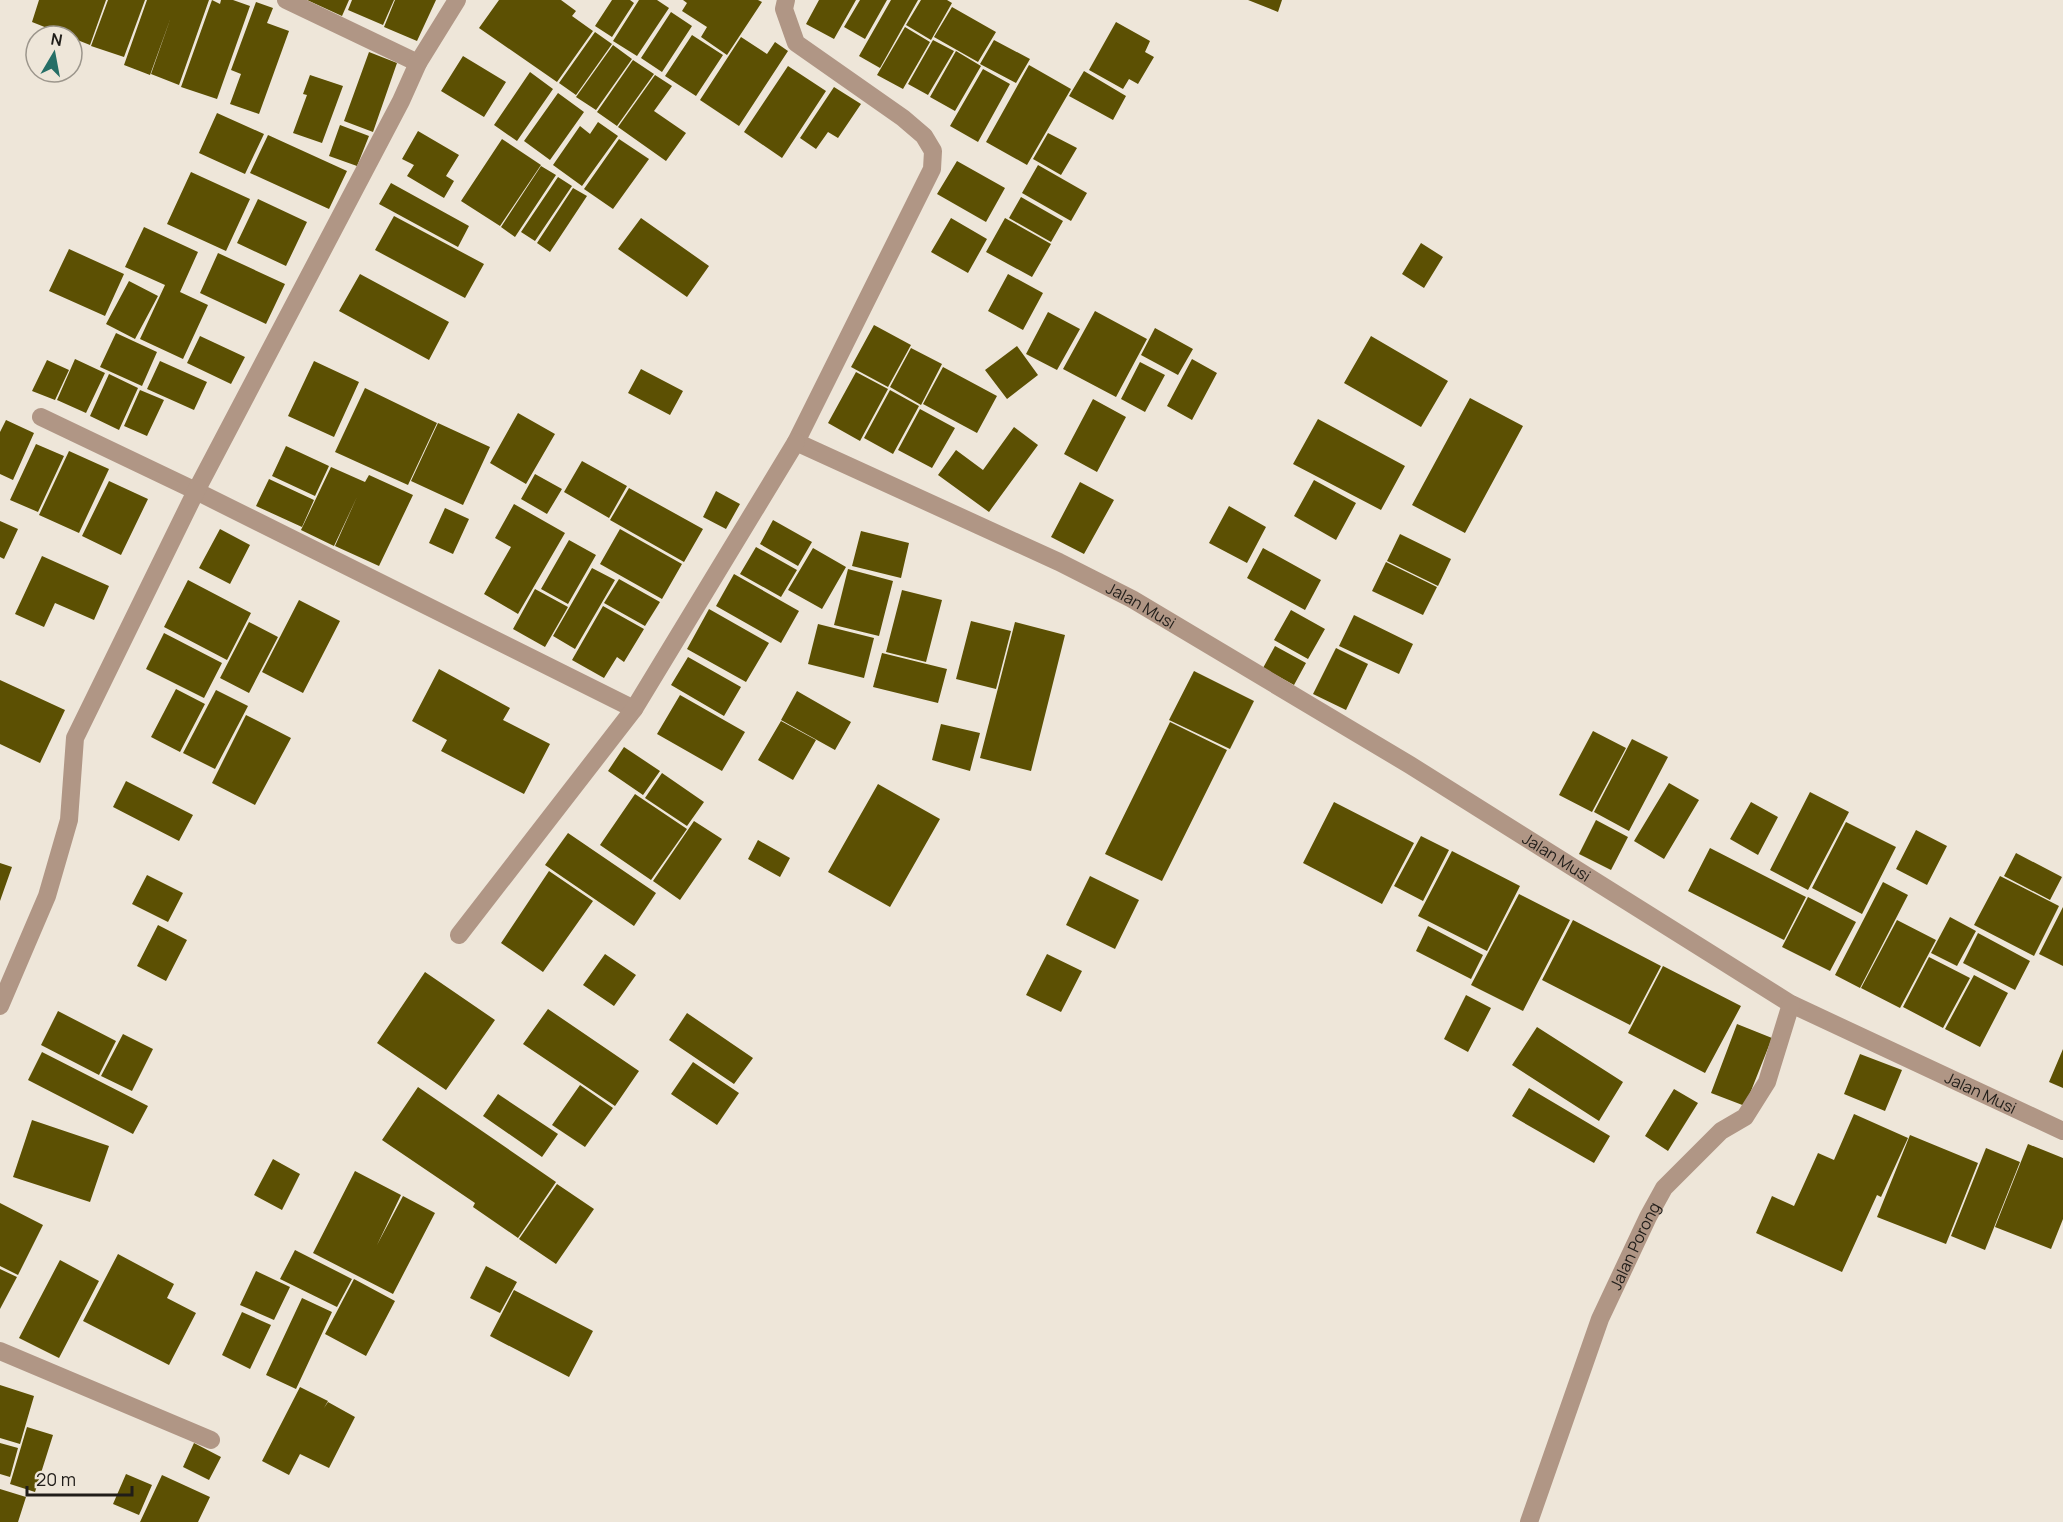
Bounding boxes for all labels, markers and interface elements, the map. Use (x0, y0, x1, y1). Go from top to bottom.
north arrow (24, 24, 84, 84)
text: N (49, 27, 64, 51)
street label: Jalan Musi (1103, 577, 1180, 634)
street label: Jalan Musi (1518, 827, 1595, 887)
street label: Jalan Musi (1941, 1066, 2020, 1119)
street label: Jalan Porong (1604, 1198, 1665, 1293)
scale bar (27, 1459, 132, 1497)
text: 20 m (36, 1467, 76, 1491)

